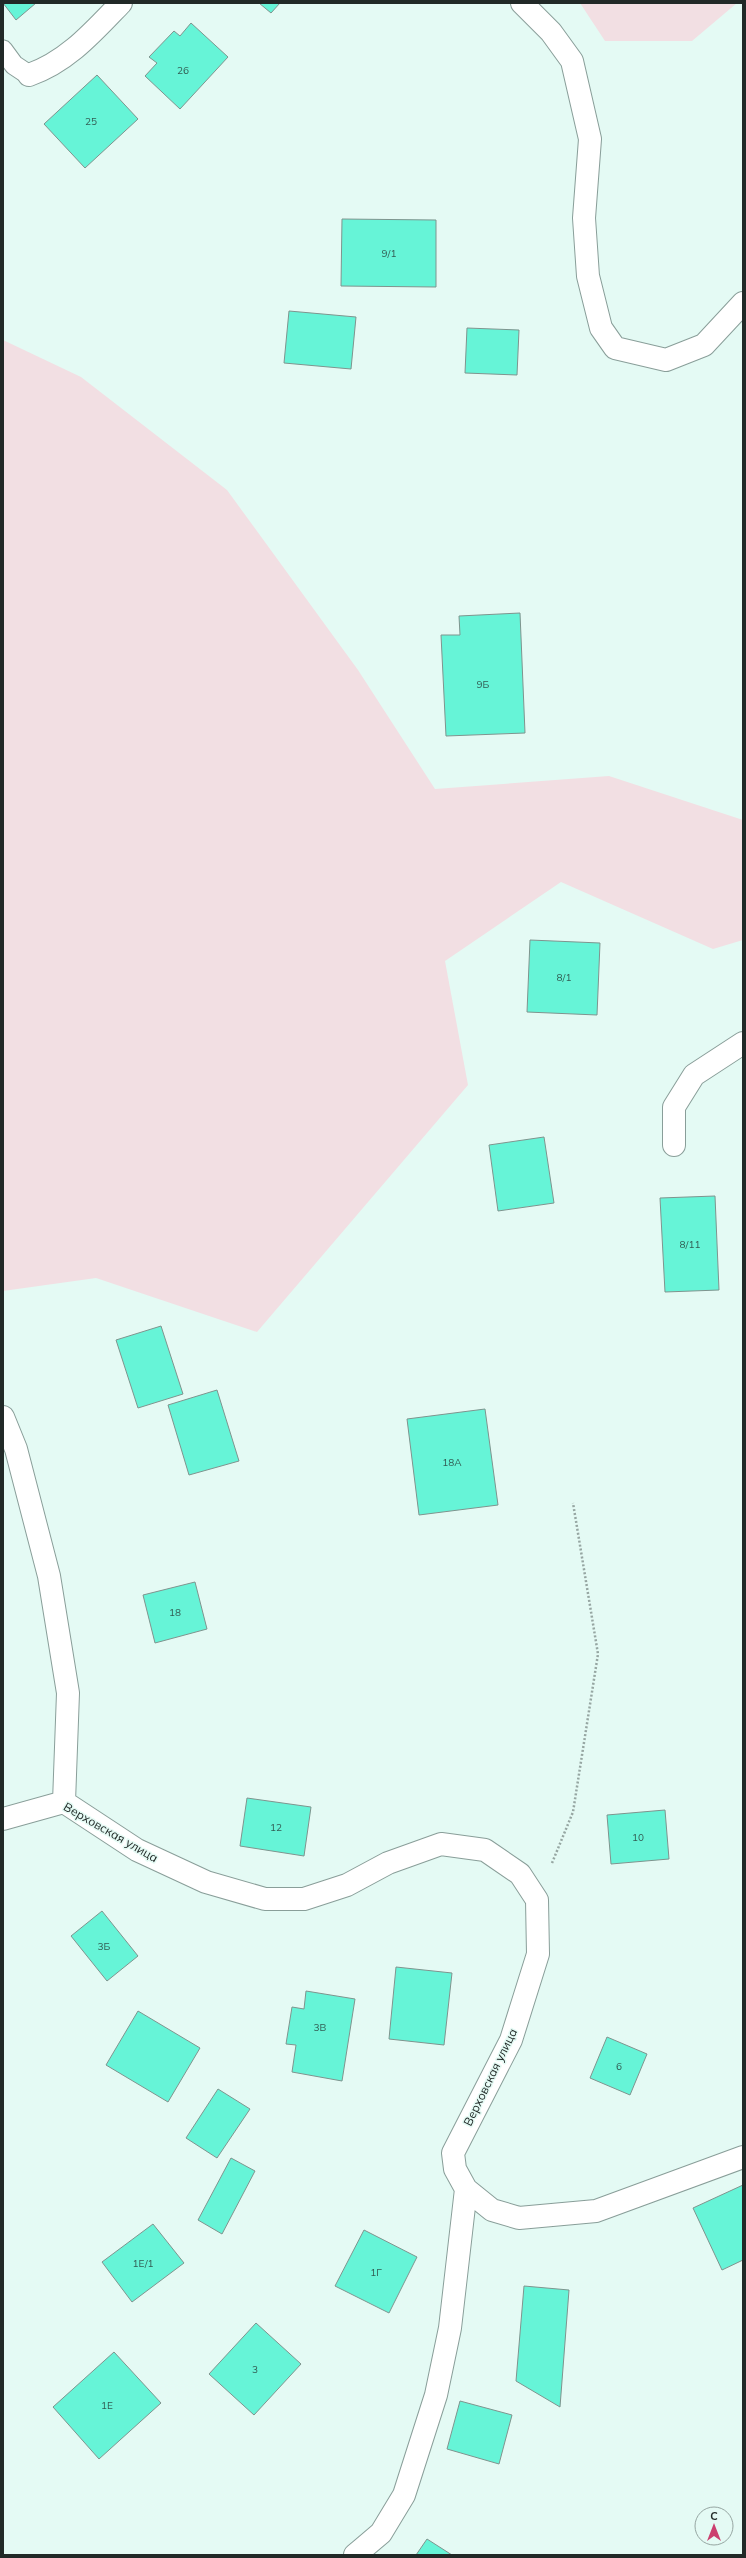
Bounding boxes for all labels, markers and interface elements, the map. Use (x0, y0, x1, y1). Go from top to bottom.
house number: 26 (177, 64, 189, 77)
house number: 25 (85, 115, 97, 128)
house number: 9/1 (382, 247, 396, 260)
house number: 9Б (477, 678, 490, 691)
house number: 8/1 (557, 971, 571, 984)
house number: 8/11 (680, 1238, 700, 1251)
house number: 18А (442, 1456, 462, 1469)
house number: 18 (169, 1606, 181, 1619)
street label: Верховская улица (61, 1799, 161, 1865)
house number: 12 (270, 1821, 282, 1834)
house number: 10 (632, 1831, 644, 1844)
house number: 3Б (98, 1940, 111, 1953)
house number: 3В (314, 2021, 327, 2034)
street label: Верховская улица (460, 2026, 520, 2128)
house number: 6 (616, 2060, 622, 2073)
house number: 1Е/1 (132, 2257, 154, 2270)
house number: 1Г (370, 2266, 382, 2279)
house number: 3 (252, 2363, 258, 2376)
house number: 1Е (101, 2399, 113, 2412)
north arrow (694, 2506, 734, 2546)
text: С (710, 2509, 718, 2523)

